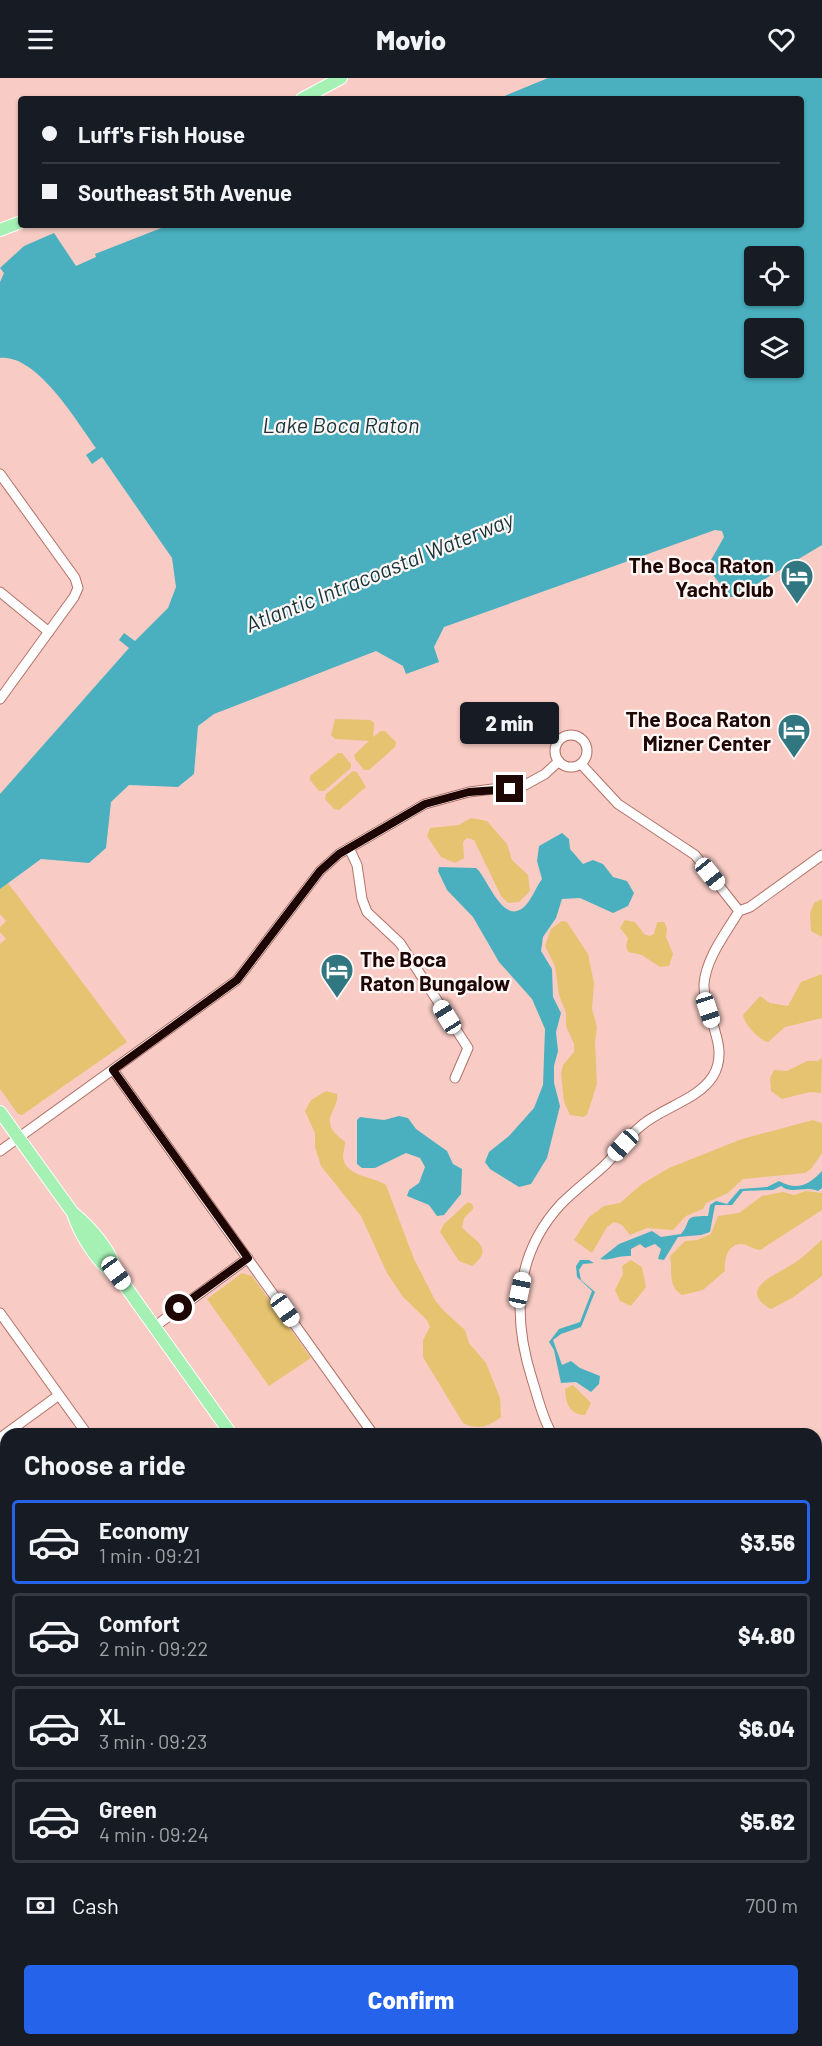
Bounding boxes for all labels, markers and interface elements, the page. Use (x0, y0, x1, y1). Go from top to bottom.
icon: menu (24, 23, 57, 56)
text: Movio (376, 23, 446, 55)
icon: heart (765, 23, 798, 56)
text: Luff's Fish House (78, 121, 245, 147)
text: Southeast 5th Avenue (78, 179, 292, 205)
map controls (744, 246, 804, 378)
button: locate (744, 246, 804, 306)
button: layers (744, 318, 804, 378)
water label: Lake Boca Raton (263, 411, 420, 437)
water label: Atlantic Intracoastal Waterway (241, 505, 518, 637)
place label: The Boca Raton Yacht Club (629, 552, 774, 601)
hotel icon: The Boca Raton Yacht Club (779, 558, 815, 605)
callout: 2 min (460, 702, 560, 744)
place label: The Boca Raton Mizner Center (626, 706, 771, 755)
text: 2 min (485, 711, 534, 735)
hotel icon: The Boca Raton Mizner Center (776, 712, 812, 759)
route end (496, 775, 523, 802)
car (692, 854, 728, 894)
place label: The Boca Raton Bungalow (360, 946, 510, 995)
hotel icon: The Boca Raton Bungalow (319, 952, 355, 999)
car (694, 990, 722, 1030)
car (430, 997, 464, 1037)
car (604, 1126, 642, 1164)
car (98, 1253, 134, 1293)
car (507, 1271, 533, 1309)
car (267, 1290, 303, 1330)
route start (165, 1294, 192, 1321)
text: Choose a ride (24, 1448, 186, 1480)
icon: car (27, 1515, 81, 1569)
text: Economy (99, 1517, 189, 1543)
text: $3.56 (740, 1529, 795, 1555)
text: 1 min · 09:21 (99, 1543, 201, 1567)
icon: car (27, 1608, 81, 1662)
text: Comfort (99, 1610, 180, 1636)
text: $4.80 (738, 1622, 795, 1648)
text: 2 min · 09:22 (99, 1636, 208, 1660)
icon: car (27, 1701, 81, 1755)
text: XL (99, 1703, 125, 1729)
text: $6.04 (739, 1715, 795, 1741)
text: 3 min · 09:23 (99, 1729, 207, 1753)
icon: car (27, 1794, 81, 1848)
text: Green (99, 1796, 157, 1822)
text: $5.62 (740, 1808, 795, 1834)
text: 4 min · 09:24 (99, 1822, 209, 1846)
icon: cash (24, 1889, 57, 1922)
text: Cash (72, 1892, 119, 1918)
text: 700 m (745, 1893, 798, 1917)
button: Confirm (24, 1965, 798, 2034)

